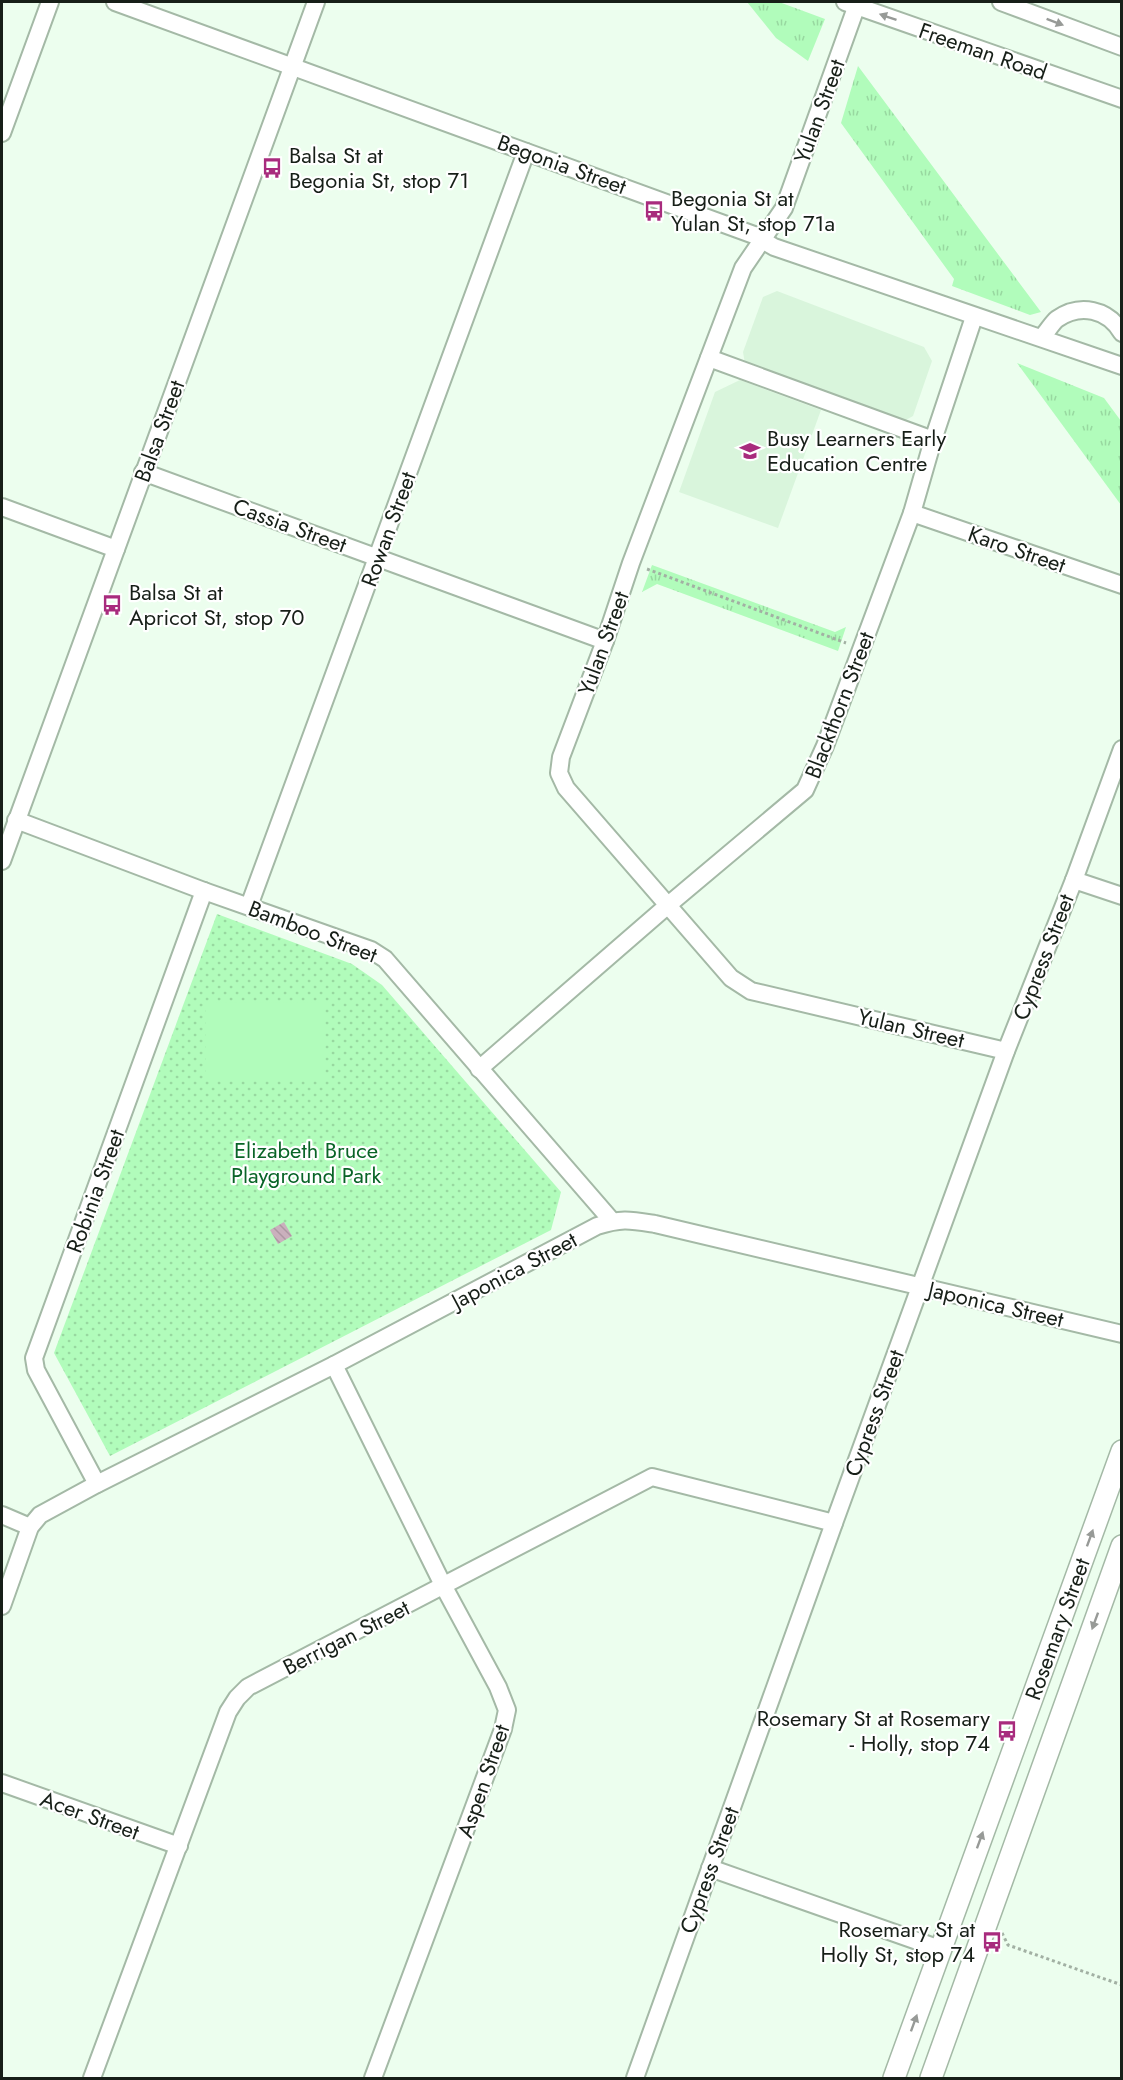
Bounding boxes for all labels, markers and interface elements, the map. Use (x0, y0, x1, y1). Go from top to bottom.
one-way arrow (879, 11, 897, 21)
street label: Freeman Road (915, 14, 1051, 88)
one-way arrow (1047, 17, 1065, 27)
street label: Yulan Street (785, 54, 853, 167)
street label: Begonia Street (493, 126, 632, 202)
place label: Balsa St at Begonia St, stop 71 (289, 139, 469, 196)
bus stop icon: Balsa St at Begonia St, stop 71 (260, 156, 284, 180)
place label: Begonia St at Yulan St, stop 71a (671, 182, 835, 239)
bus stop icon: Begonia St at Yulan St, stop 71a (642, 199, 666, 223)
street label: Balsa Street (126, 375, 192, 486)
place label: Busy Learners Early Education Centre (767, 422, 946, 479)
school or university icon: Busy Learners Early Education Centre (738, 439, 762, 463)
street label: Rowan Street (352, 466, 424, 591)
street label: Cassia Street (229, 490, 352, 561)
street label: Karo Street (964, 517, 1071, 581)
place label: Balsa St at Apricot St, stop 70 (129, 576, 305, 633)
street label: Yulan Street (569, 586, 637, 699)
bus stop icon: Balsa St at Apricot St, stop 70 (100, 593, 124, 617)
street label: Blackthorn Street (796, 626, 882, 783)
street label: Cypress Street (1004, 889, 1082, 1025)
street label: Bamboo Street (244, 892, 383, 971)
street label: Yulan Street (855, 1000, 968, 1056)
street label: Robinia Street (58, 1124, 132, 1257)
park label: Elizabeth Bruce Playground Park (231, 1134, 381, 1191)
street label: Japonica Street (443, 1223, 583, 1318)
street label: Japonica Street (922, 1272, 1067, 1335)
street label: Cypress Street (836, 1345, 912, 1481)
one-way arrow (1085, 1529, 1095, 1547)
street label: Rosemary Street (1016, 1553, 1098, 1705)
street label: Berrigan Street (277, 1591, 415, 1683)
one-way arrow (1089, 1612, 1099, 1630)
place label: Rosemary St at Rosemary - Holly, stop 74 (757, 1702, 990, 1759)
street label: Aspen Street (449, 1719, 518, 1842)
bus stop icon: Rosemary St at Rosemary - Holly, stop 74 (995, 1719, 1019, 1743)
street label: Acer Street (36, 1782, 145, 1848)
street label: Cypress Street (671, 1802, 747, 1938)
one-way arrow (976, 1831, 986, 1849)
place label: Rosemary St at Holly St, stop 74 (820, 1913, 976, 1970)
bus stop icon: Rosemary St at Holly St, stop 74 (980, 1930, 1004, 1954)
one-way arrow (909, 2014, 919, 2032)

